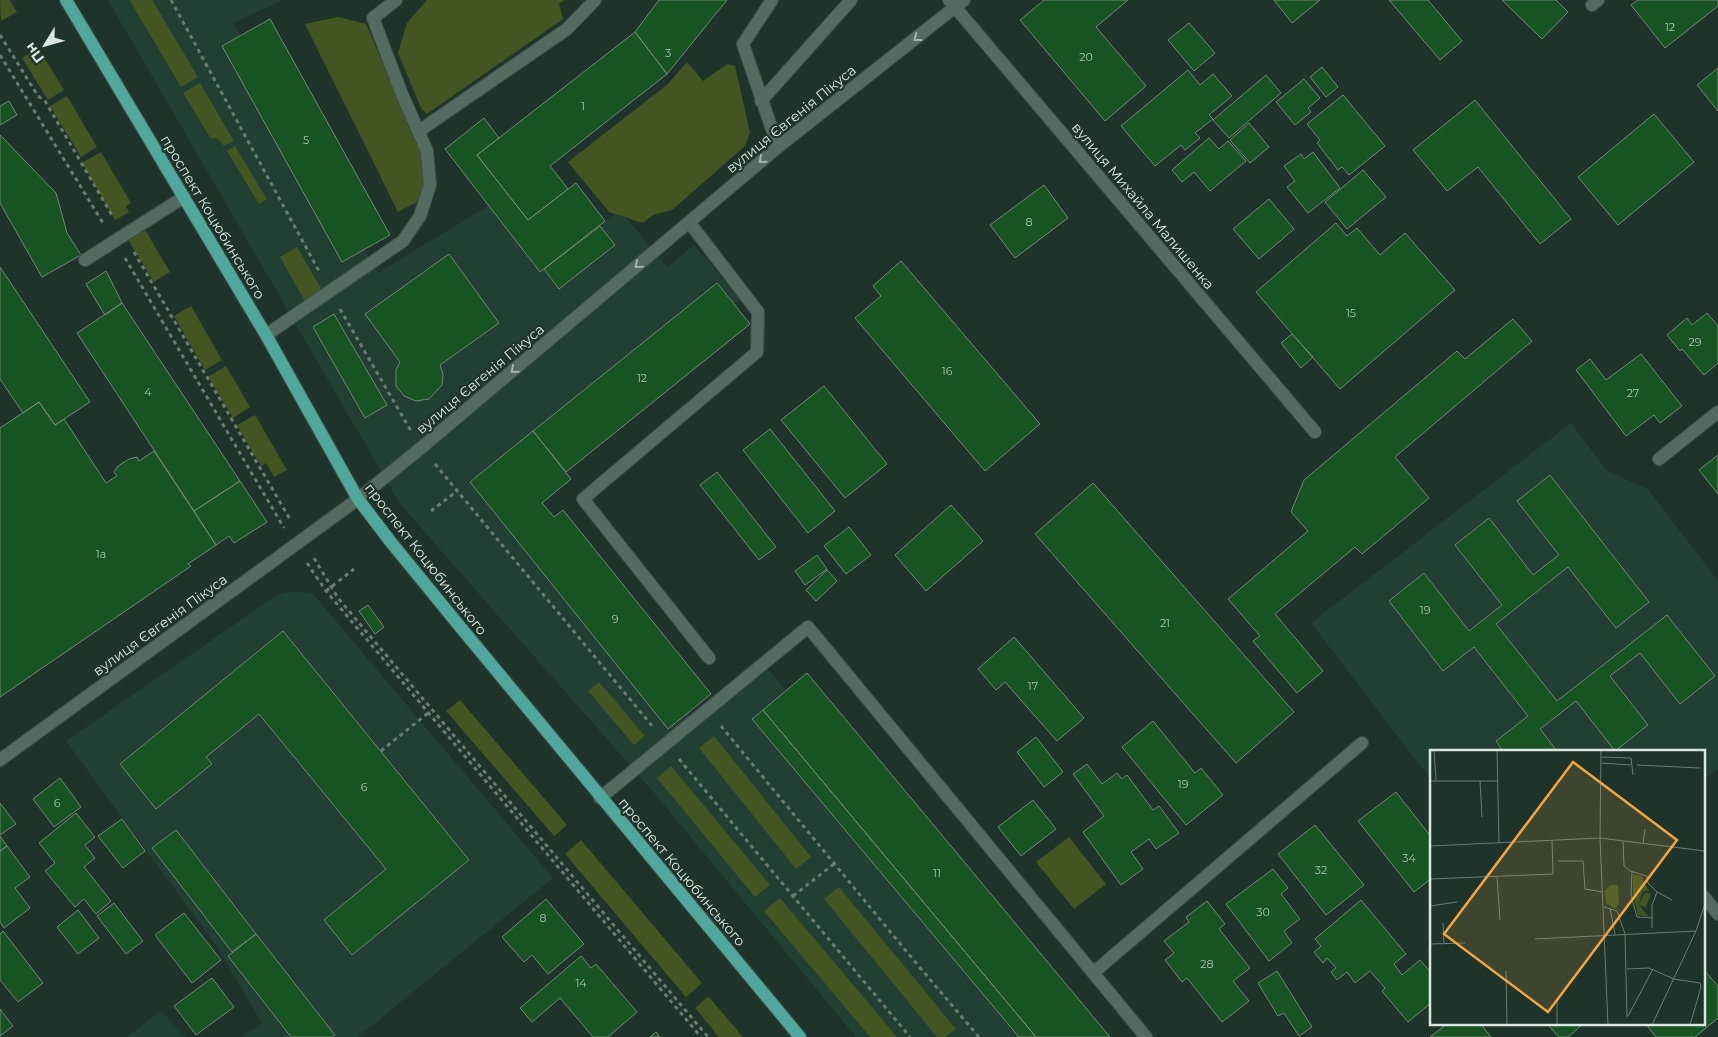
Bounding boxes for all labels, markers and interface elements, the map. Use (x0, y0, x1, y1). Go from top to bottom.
north arrow (20, 20, 70, 70)
house number: 12 (1665, 20, 1675, 34)
one-way arrow (914, 32, 923, 40)
text: Пн (21, 39, 48, 67)
house number: 3 (665, 46, 671, 60)
house number: 20 (1079, 50, 1093, 64)
street label: вулиця Євгенія Пікуса (722, 61, 860, 177)
house number: 1 (581, 99, 585, 113)
street label: вулиця Михайла Малишенка (1068, 119, 1218, 293)
street label: проспект Коцюбинського (157, 132, 269, 302)
house number: 5 (303, 133, 309, 147)
one-way arrow (759, 155, 768, 164)
house number: 8 (1025, 215, 1033, 229)
one-way arrow (635, 260, 644, 268)
house number: 15 (1346, 306, 1356, 320)
street label: вулиця Євгенія Пікуса (412, 320, 548, 438)
house number: 29 (1689, 335, 1702, 349)
one-way arrow (511, 364, 520, 373)
house number: 16 (942, 364, 953, 378)
house number: 12 (637, 371, 647, 385)
house number: 4 (144, 385, 152, 399)
house number: 27 (1627, 386, 1639, 400)
street label: проспект Коцюбинського (361, 479, 491, 639)
house number: 1а (96, 547, 106, 561)
street label: вулиця Євгенія Пікуса (89, 570, 231, 680)
house number: 19 (1420, 603, 1431, 617)
house number: 9 (612, 612, 619, 626)
house number: 21 (1160, 616, 1170, 630)
house number: 17 (1028, 679, 1038, 693)
inset map (1430, 750, 1706, 1024)
house number: 19 (1178, 777, 1189, 791)
house number: 6 (361, 780, 368, 794)
street label: проспект Коцюбинського (615, 794, 749, 950)
house number: 6 (54, 796, 61, 810)
house number: 34 (1402, 851, 1416, 865)
house number: 32 (1315, 863, 1327, 877)
house number: 11 (933, 866, 941, 880)
house number: 30 (1256, 905, 1270, 919)
house number: 8 (539, 911, 547, 925)
house number: 28 (1200, 957, 1214, 971)
house number: 14 (575, 976, 587, 990)

